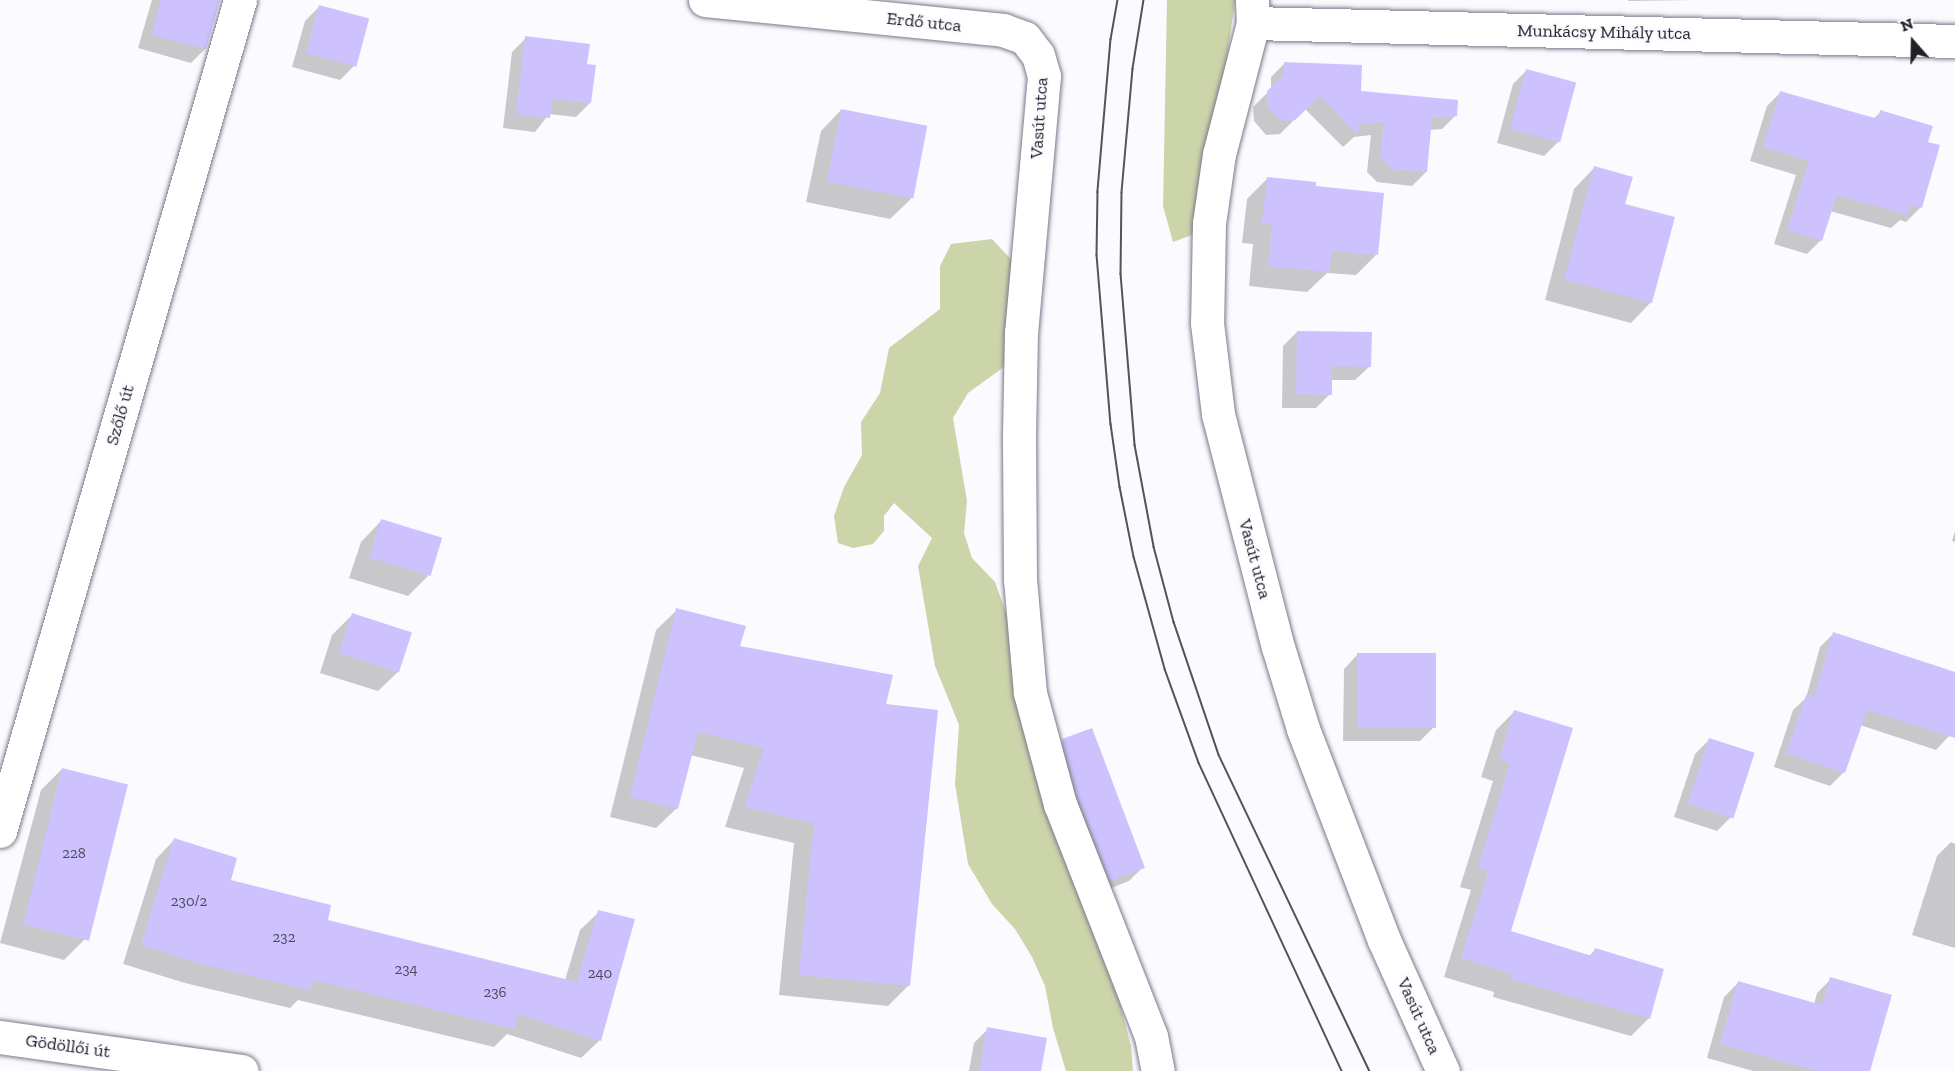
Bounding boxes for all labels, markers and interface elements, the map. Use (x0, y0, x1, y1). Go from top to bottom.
street label: Erdő utca (886, 7, 962, 37)
north arrow (1883, 12, 1943, 72)
text: N (1898, 14, 1916, 36)
street label: Munkácsy Mihály utca (1516, 20, 1692, 44)
street label: Vasút utca (1025, 76, 1053, 160)
street label: Szőlő út (101, 382, 139, 448)
street label: Vasút utca (1234, 517, 1276, 601)
house number: 228 (62, 845, 86, 863)
house number: 230/2 (171, 893, 207, 911)
house number: 232 (273, 929, 295, 947)
house number: 234 (394, 961, 418, 979)
house number: 240 (588, 965, 612, 983)
street label: Vasút utca (1393, 974, 1445, 1058)
house number: 236 (483, 984, 507, 1002)
street label: Gödöllői út (24, 1029, 112, 1063)

